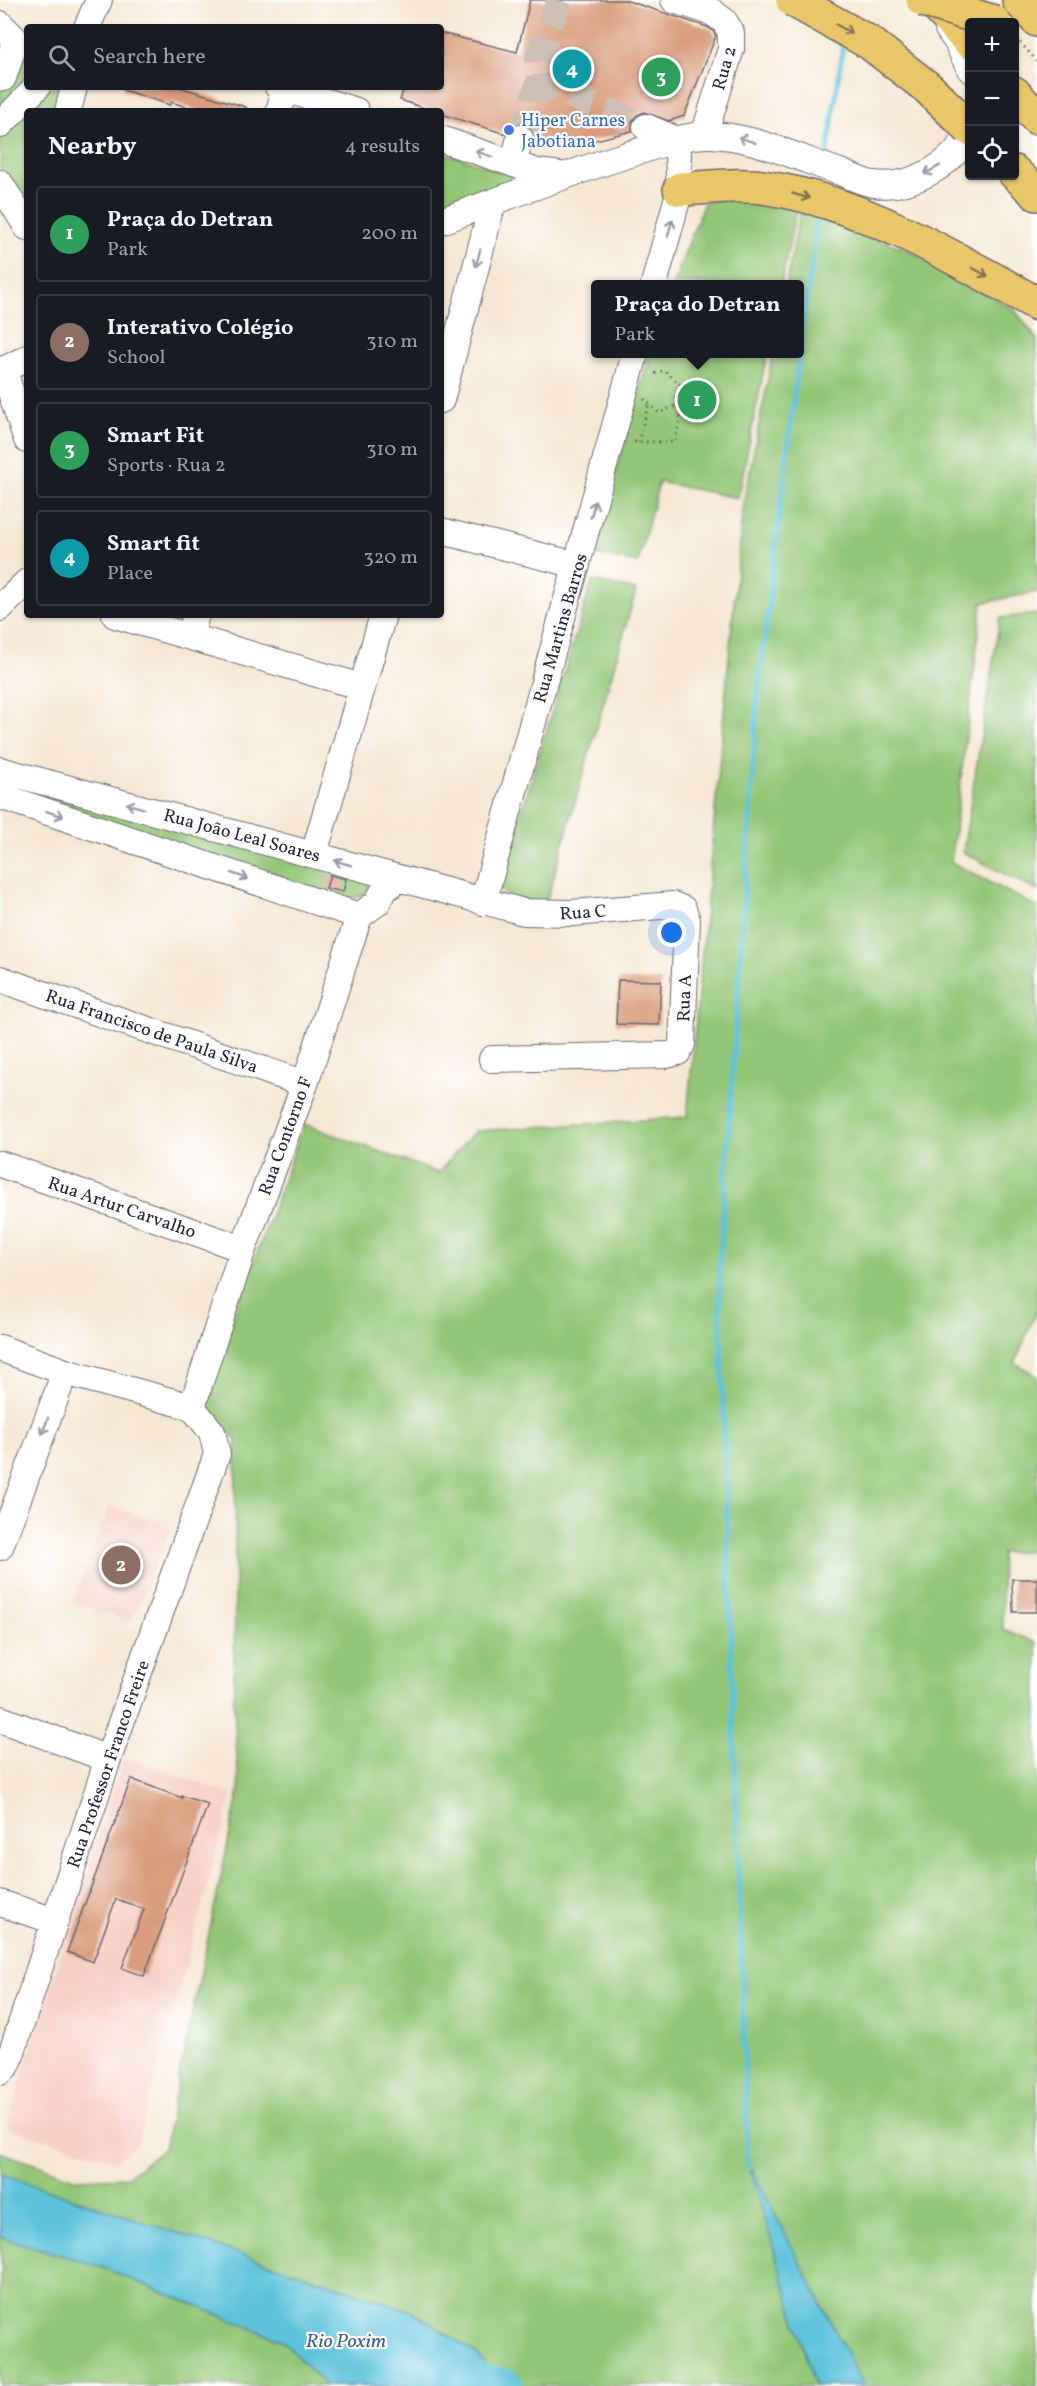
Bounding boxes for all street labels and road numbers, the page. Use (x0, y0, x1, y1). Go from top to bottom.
street label: Rua 2 (707, 43, 744, 93)
street label: Rua Martins Barros (528, 551, 595, 706)
street label: Rua João Leal Soares (160, 803, 323, 869)
street label: Rua C (559, 899, 607, 928)
street label: Rua A (672, 973, 699, 1022)
street label: Rua Francisco de Paula Silva (42, 984, 261, 1081)
street label: Rua Contorno F (253, 1074, 319, 1199)
street label: Rua Artur Carvalho (44, 1171, 199, 1246)
street label: Rua Professor Franco Freire (62, 1657, 157, 1872)

